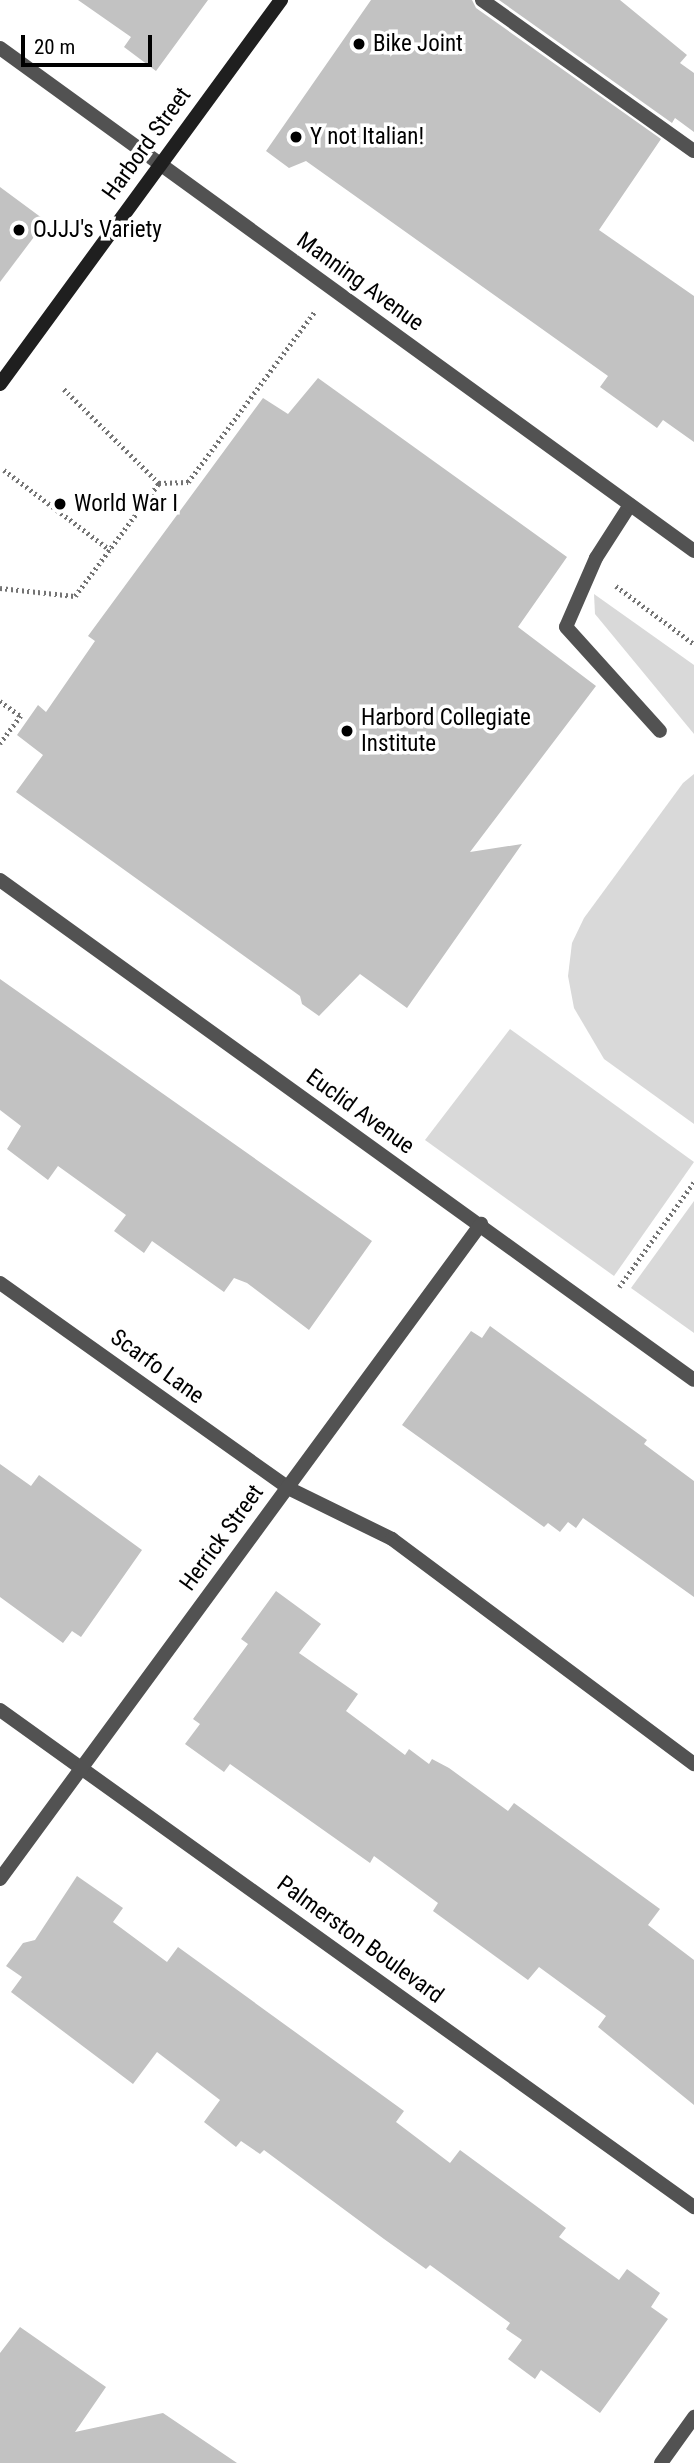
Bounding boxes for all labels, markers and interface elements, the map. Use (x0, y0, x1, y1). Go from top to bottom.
scale bar (24, 21, 156, 65)
place label: Bike Joint (373, 30, 463, 58)
text: 20 m (34, 35, 75, 59)
marker: Bike Joint (351, 36, 367, 52)
street label: Harbord Street (97, 82, 197, 206)
place label: Y not Italian! (310, 123, 424, 151)
marker: Y not Italian! (288, 129, 304, 145)
place label: OJJJ's Variety (33, 216, 162, 244)
marker: OJJJ's Variety (11, 222, 27, 238)
street label: Manning Avenue (291, 227, 429, 337)
place label: World War I (74, 490, 178, 518)
marker: World War I (52, 496, 68, 512)
place label: Harbord Collegiate Institute (361, 704, 531, 758)
marker: Harbord Collegiate Institute (339, 723, 355, 739)
street label: Euclid Avenue (301, 1064, 419, 1160)
street label: Scarfo Lane (105, 1324, 209, 1410)
street label: Herrick Street (174, 1480, 270, 1596)
street label: Palmerston Boulevard (271, 1870, 449, 2010)

